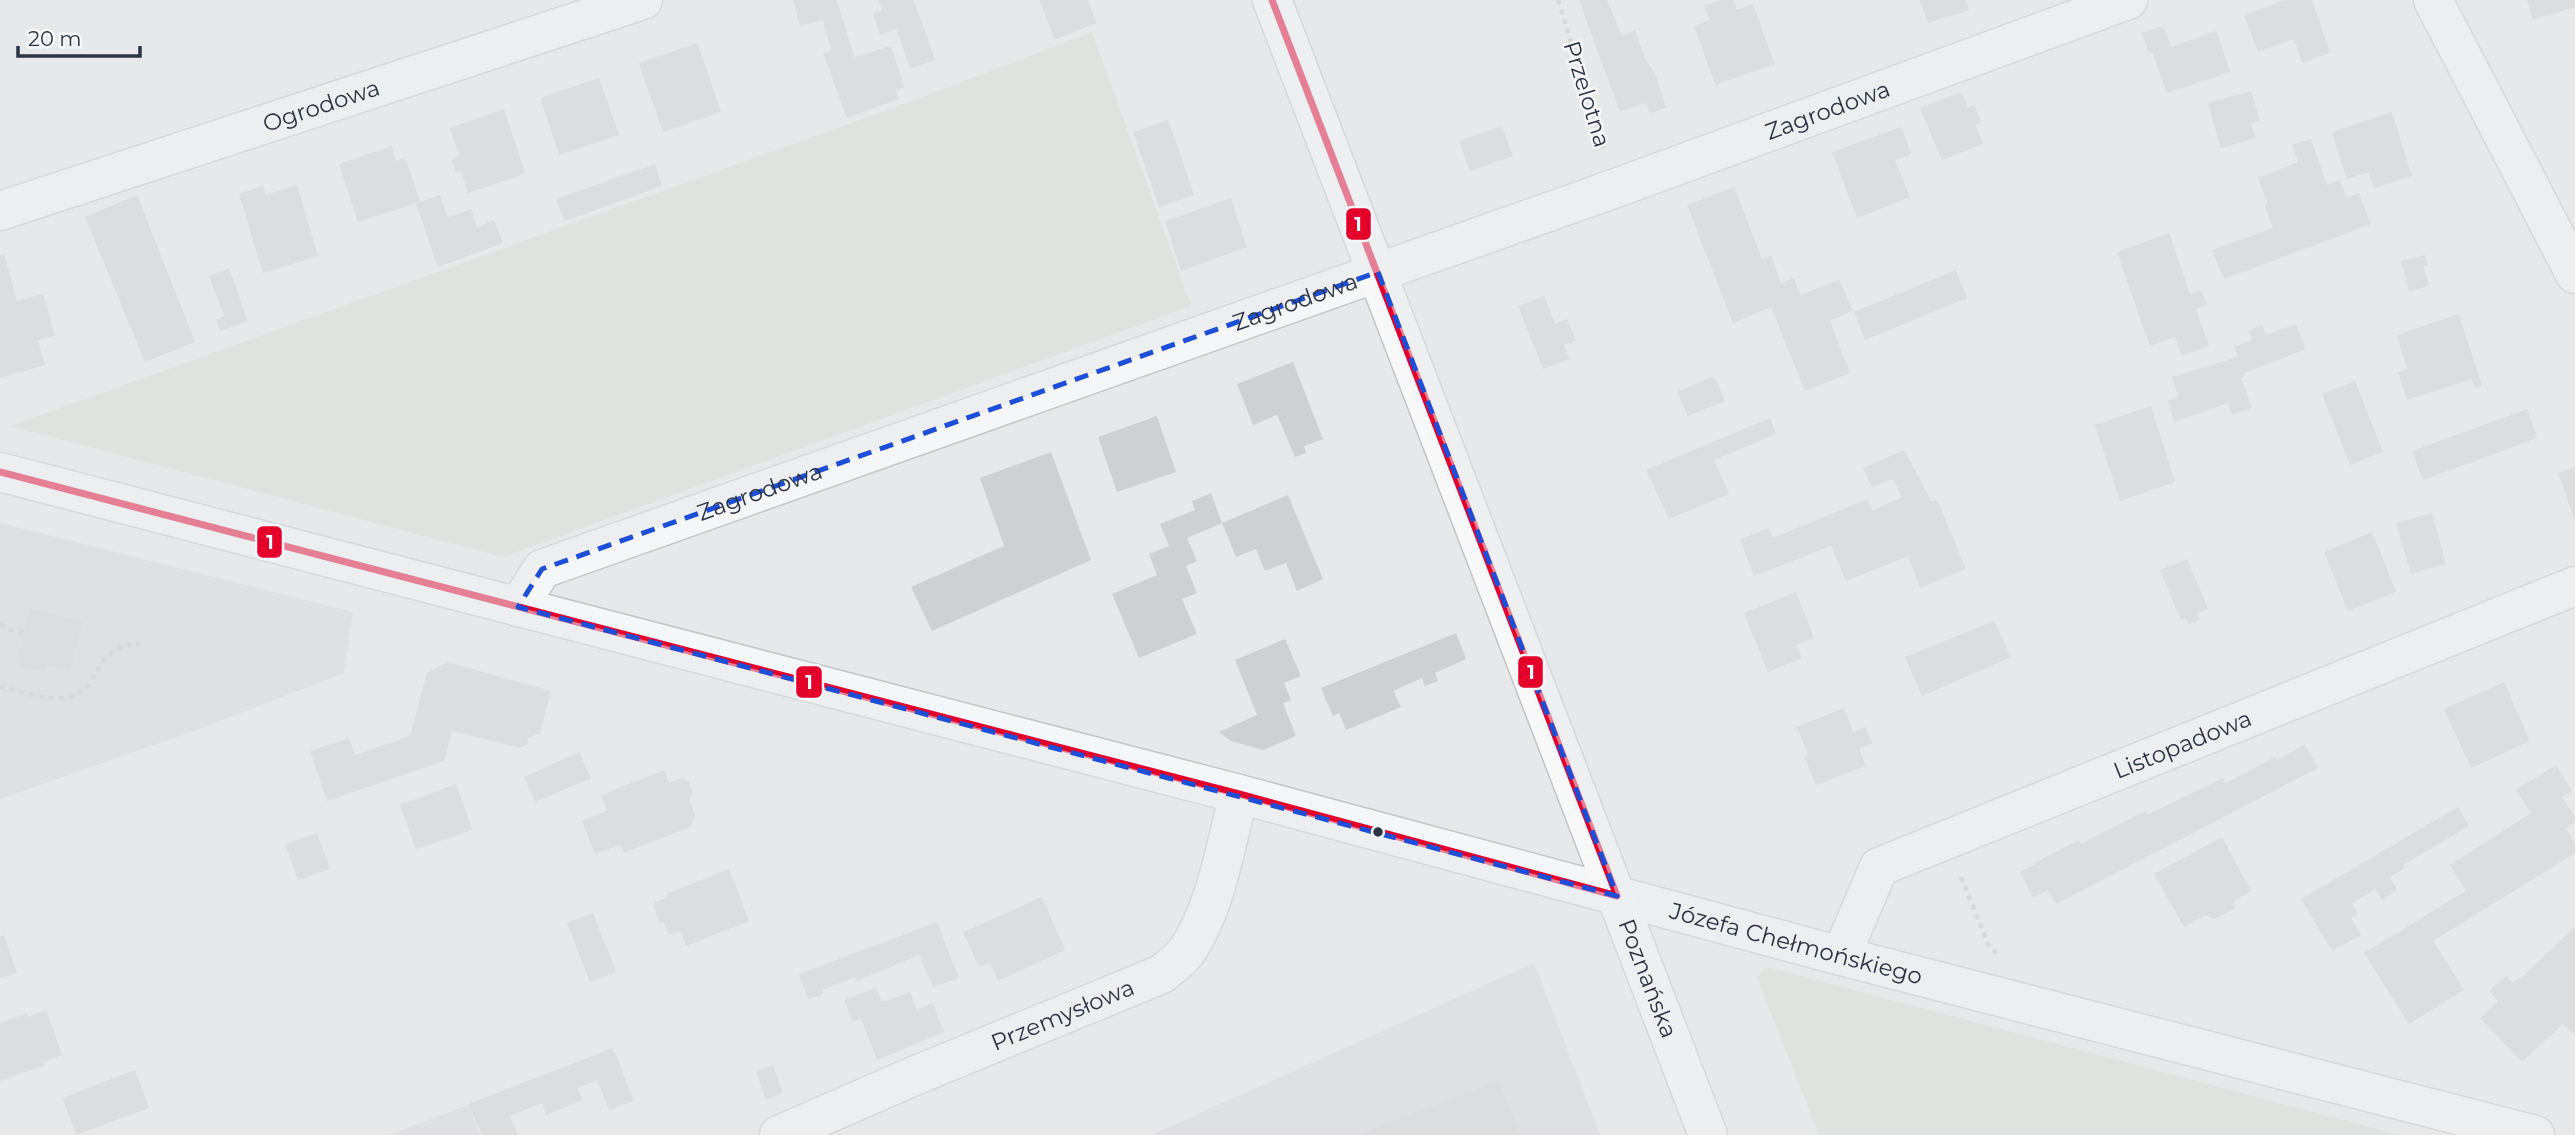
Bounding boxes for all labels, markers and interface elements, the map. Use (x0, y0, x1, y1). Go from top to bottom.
scale bar (18, 14, 140, 58)
text: 20 m (28, 26, 82, 51)
street label: Przelotna (1558, 37, 1616, 151)
street label: Ogrodowa (259, 73, 383, 138)
street label: Zagrodowa (1761, 75, 1894, 146)
line badge: 1 (1345, 207, 1372, 241)
text: 1 (1354, 213, 1362, 236)
street label: Zagrodowa (1229, 267, 1361, 337)
street label: Zagrodowa (693, 457, 826, 527)
line badge: 1 (256, 525, 283, 559)
text: 1 (266, 531, 274, 554)
line badge: 1 (1517, 655, 1544, 689)
text: 1 (1527, 661, 1535, 684)
line badge: 1 (795, 665, 823, 699)
text: 1 (805, 671, 813, 694)
street label: Listopadowa (2109, 704, 2256, 785)
unlabelled marker (1371, 825, 1385, 839)
street label: Józefa Chełmońskiego (1666, 896, 1925, 990)
street label: Poznańska (1612, 915, 1683, 1042)
street label: Przemysłowa (987, 973, 1138, 1057)

